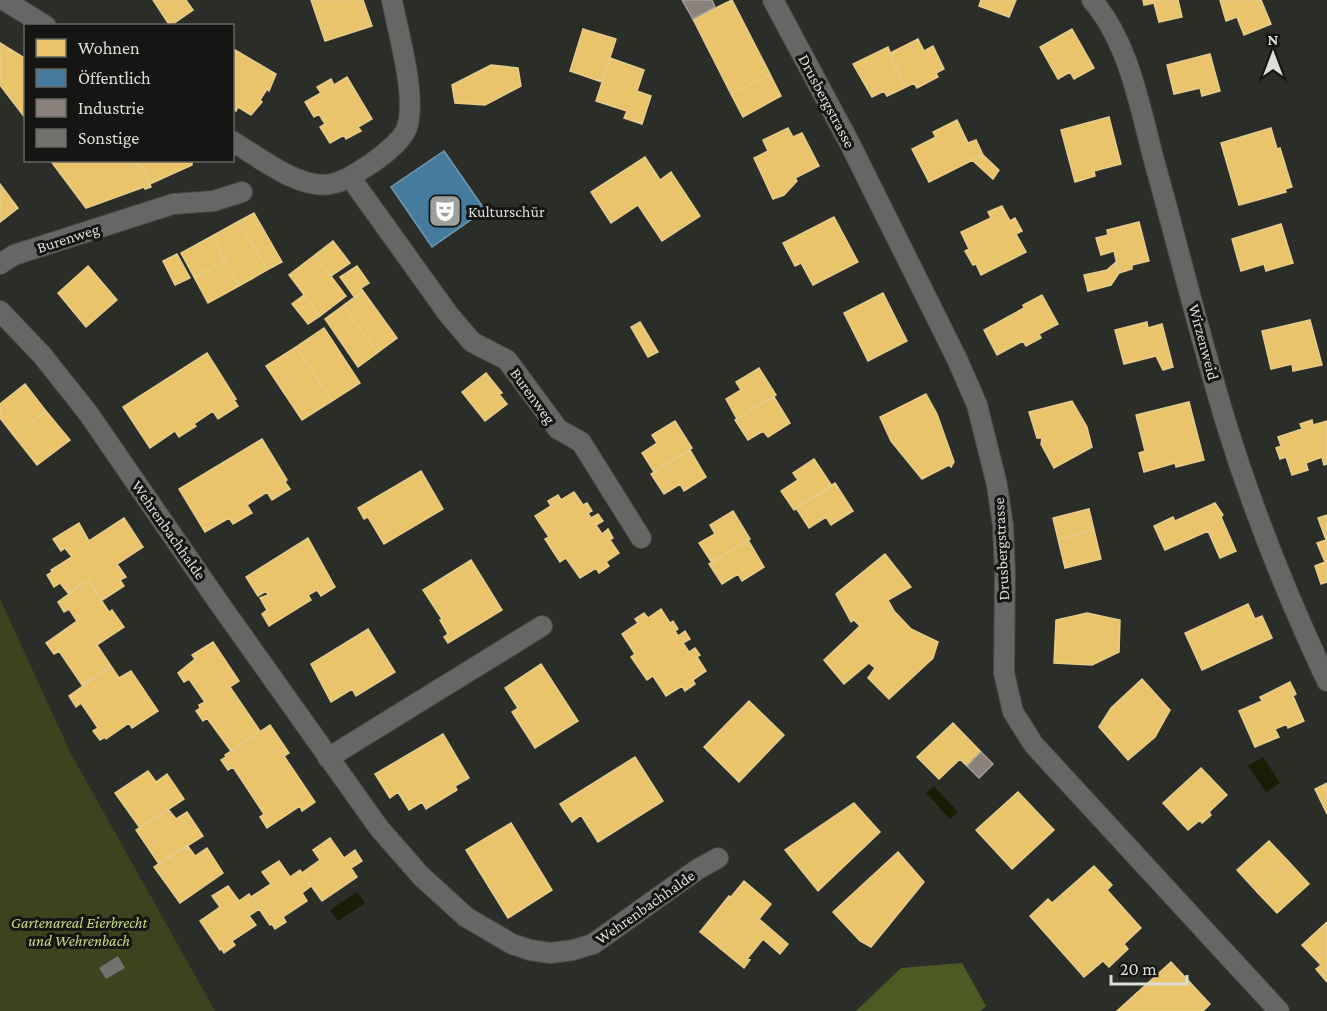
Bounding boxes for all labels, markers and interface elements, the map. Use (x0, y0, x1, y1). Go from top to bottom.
legend (24, 24, 234, 162)
north arrow (1243, 24, 1303, 84)
text: N (1268, 31, 1279, 48)
text: Wohnen (78, 38, 140, 58)
street label: Drusbergstrasse (794, 51, 859, 151)
text: Öffentlich (78, 68, 151, 88)
text: Industrie (78, 98, 144, 118)
text: Sonstige (78, 128, 139, 148)
theatre icon: Kulturschür (427, 193, 463, 229)
place label: Kulturschür (468, 203, 545, 220)
street label: Burenweg (35, 220, 102, 257)
street label: Wirzenweid (1186, 302, 1222, 382)
street label: Burenweg (506, 365, 559, 428)
street label: Wehrenbachhalde (128, 477, 210, 583)
street label: Drusbergstrasse (990, 497, 1013, 601)
street label: Wehrenbachhalde (592, 866, 698, 948)
park label: Gartenareal Eierbrecht und Wehrenbach (11, 914, 147, 949)
scale bar (1111, 948, 1188, 986)
text: 20 m (1120, 959, 1157, 979)

